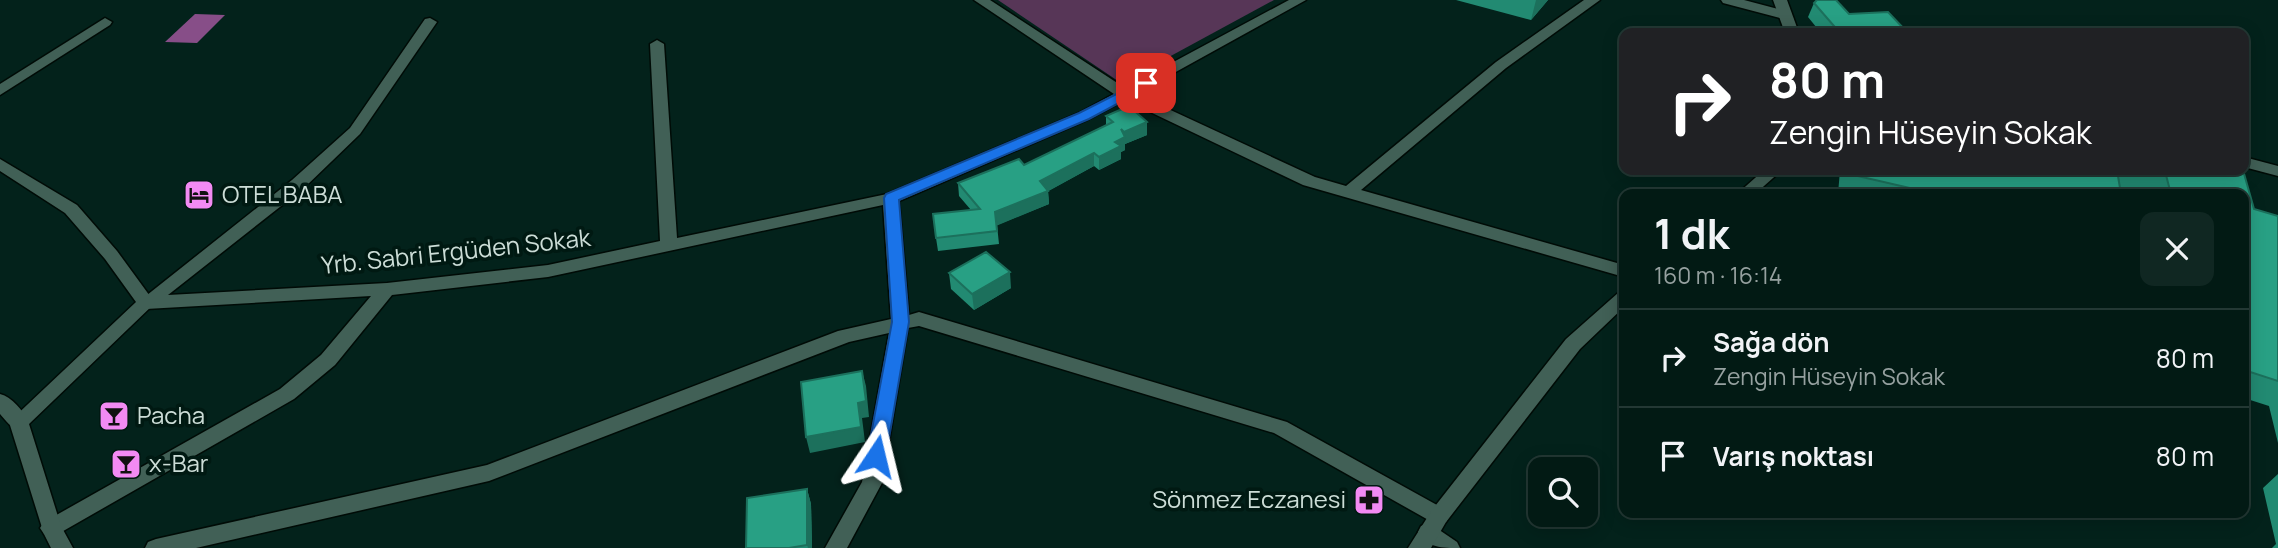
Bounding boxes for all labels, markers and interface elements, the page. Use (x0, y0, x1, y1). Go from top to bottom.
text: 80 m (1769, 46, 1885, 113)
pin (1116, 53, 1176, 113)
icon: right (1654, 56, 1745, 147)
icon: arrive (1127, 64, 1165, 102)
text: Zengin Hüseyin Sokak (1769, 110, 2092, 154)
place label: OTEL BABA (222, 177, 343, 210)
hotel icon: OTEL BABA (182, 178, 216, 212)
text: 1 dk (1654, 204, 1729, 262)
button: close (2140, 212, 2214, 286)
street label: Yrb. Sabri Ergüden Sokak (320, 220, 593, 281)
text: 160 m · 16:14 (1654, 259, 1782, 291)
text: Sağa dön (1713, 324, 1830, 360)
icon: right (1654, 339, 1692, 377)
text: 80 m (2156, 340, 2214, 376)
text: Zengin Hüseyin Sokak (1713, 360, 1945, 392)
place label: Pacha (137, 398, 205, 431)
bar icon: Pacha (97, 399, 131, 433)
position arrow (839, 419, 913, 493)
icon: arrive (1654, 437, 1692, 475)
text: Varış noktası (1713, 438, 1874, 474)
text: 80 m (2156, 438, 2214, 474)
place label: x-Bar (149, 446, 209, 479)
bar icon: x-Bar (109, 447, 143, 481)
map controls (1528, 457, 1598, 527)
button: search (1528, 457, 1598, 527)
place label: Sönmez Eczanesi (1152, 482, 1346, 515)
pharmacy icon: Sönmez Eczanesi (1352, 483, 1386, 517)

